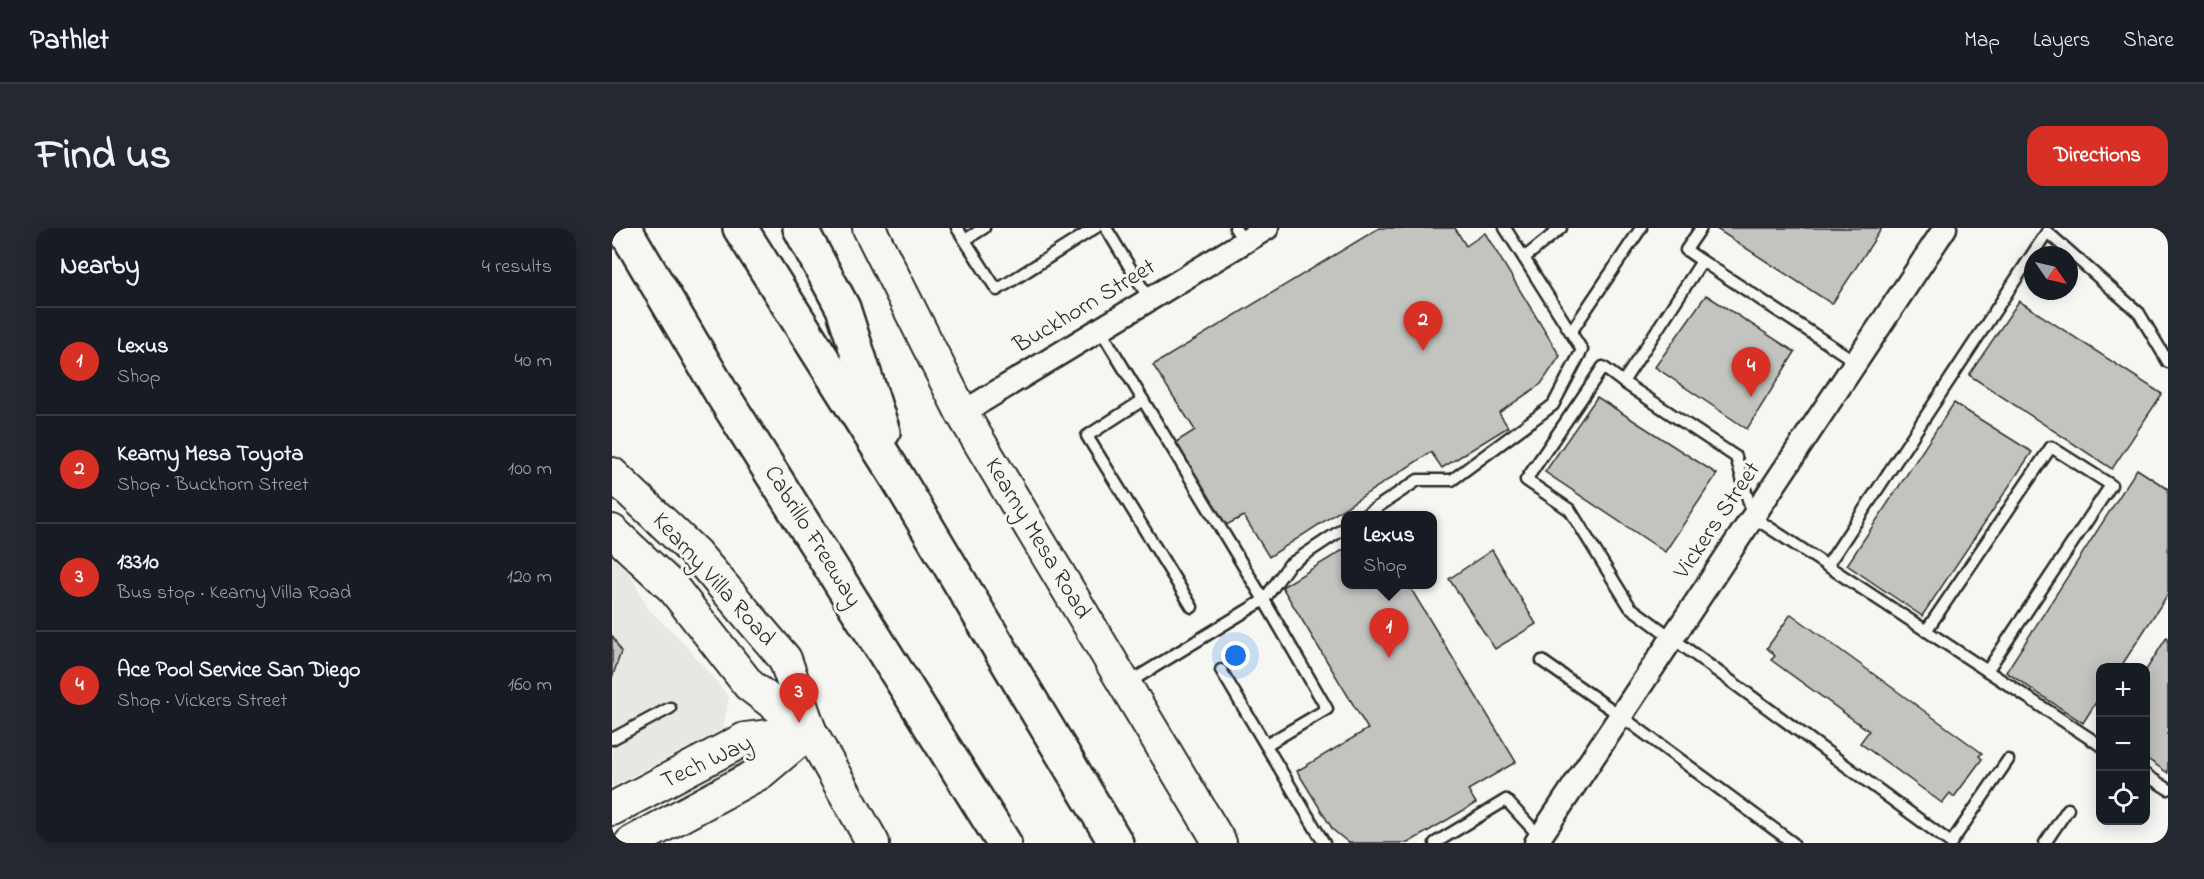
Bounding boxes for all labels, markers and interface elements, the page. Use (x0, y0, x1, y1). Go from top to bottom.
text: Pathlet (30, 21, 109, 62)
text: Map (1964, 26, 2000, 56)
text: Layers (2033, 26, 2090, 56)
text: Share (2123, 26, 2174, 56)
text: Find us (36, 126, 171, 187)
button: Directions (2027, 126, 2168, 186)
north arrow (2024, 246, 2078, 300)
text: Nearby (60, 248, 139, 286)
street label: Buckhorn Street (1006, 251, 1163, 364)
text: 4 results (482, 253, 552, 282)
pin: 2 (1404, 302, 1442, 351)
text: Lexus (117, 331, 169, 363)
text: 1 (76, 347, 83, 376)
text: 40 m (515, 347, 552, 376)
pin: 4 (1732, 348, 1770, 397)
text: Shop (117, 363, 161, 392)
text: Kearny Mesa Toyota (117, 439, 303, 471)
street label: Kearny Mesa Road (974, 452, 1099, 627)
text: 2 (75, 455, 84, 484)
text: 100 m (508, 455, 552, 484)
street label: Vickers Street (1665, 455, 1770, 588)
street label: Cabrillo Freeway (753, 459, 870, 615)
text: Shop · Buckhorn Street (117, 471, 309, 500)
street label: Kearny Villa Road (642, 505, 783, 656)
popup (1341, 511, 1437, 589)
text: Lexus (1363, 520, 1415, 552)
text: 13310 (117, 547, 159, 579)
text: Shop (1363, 552, 1407, 581)
text: 3 (75, 563, 84, 592)
text: 120 m (507, 563, 552, 592)
text: Bus stop · Kearny Villa Road (117, 579, 351, 608)
pin: 1 (1370, 608, 1408, 658)
your location (1221, 641, 1250, 670)
text: Ace Pool Service San Diego (117, 655, 361, 687)
map controls (2096, 663, 2150, 825)
button: + (2096, 663, 2150, 717)
text: 4 (75, 671, 84, 700)
text: 160 m (508, 671, 552, 700)
pin: 3 (780, 674, 819, 723)
text: Shop · Vickers Street (117, 687, 287, 716)
button: − (2096, 717, 2150, 771)
street label: Tech Way (655, 727, 759, 800)
button: locate (2096, 771, 2150, 825)

